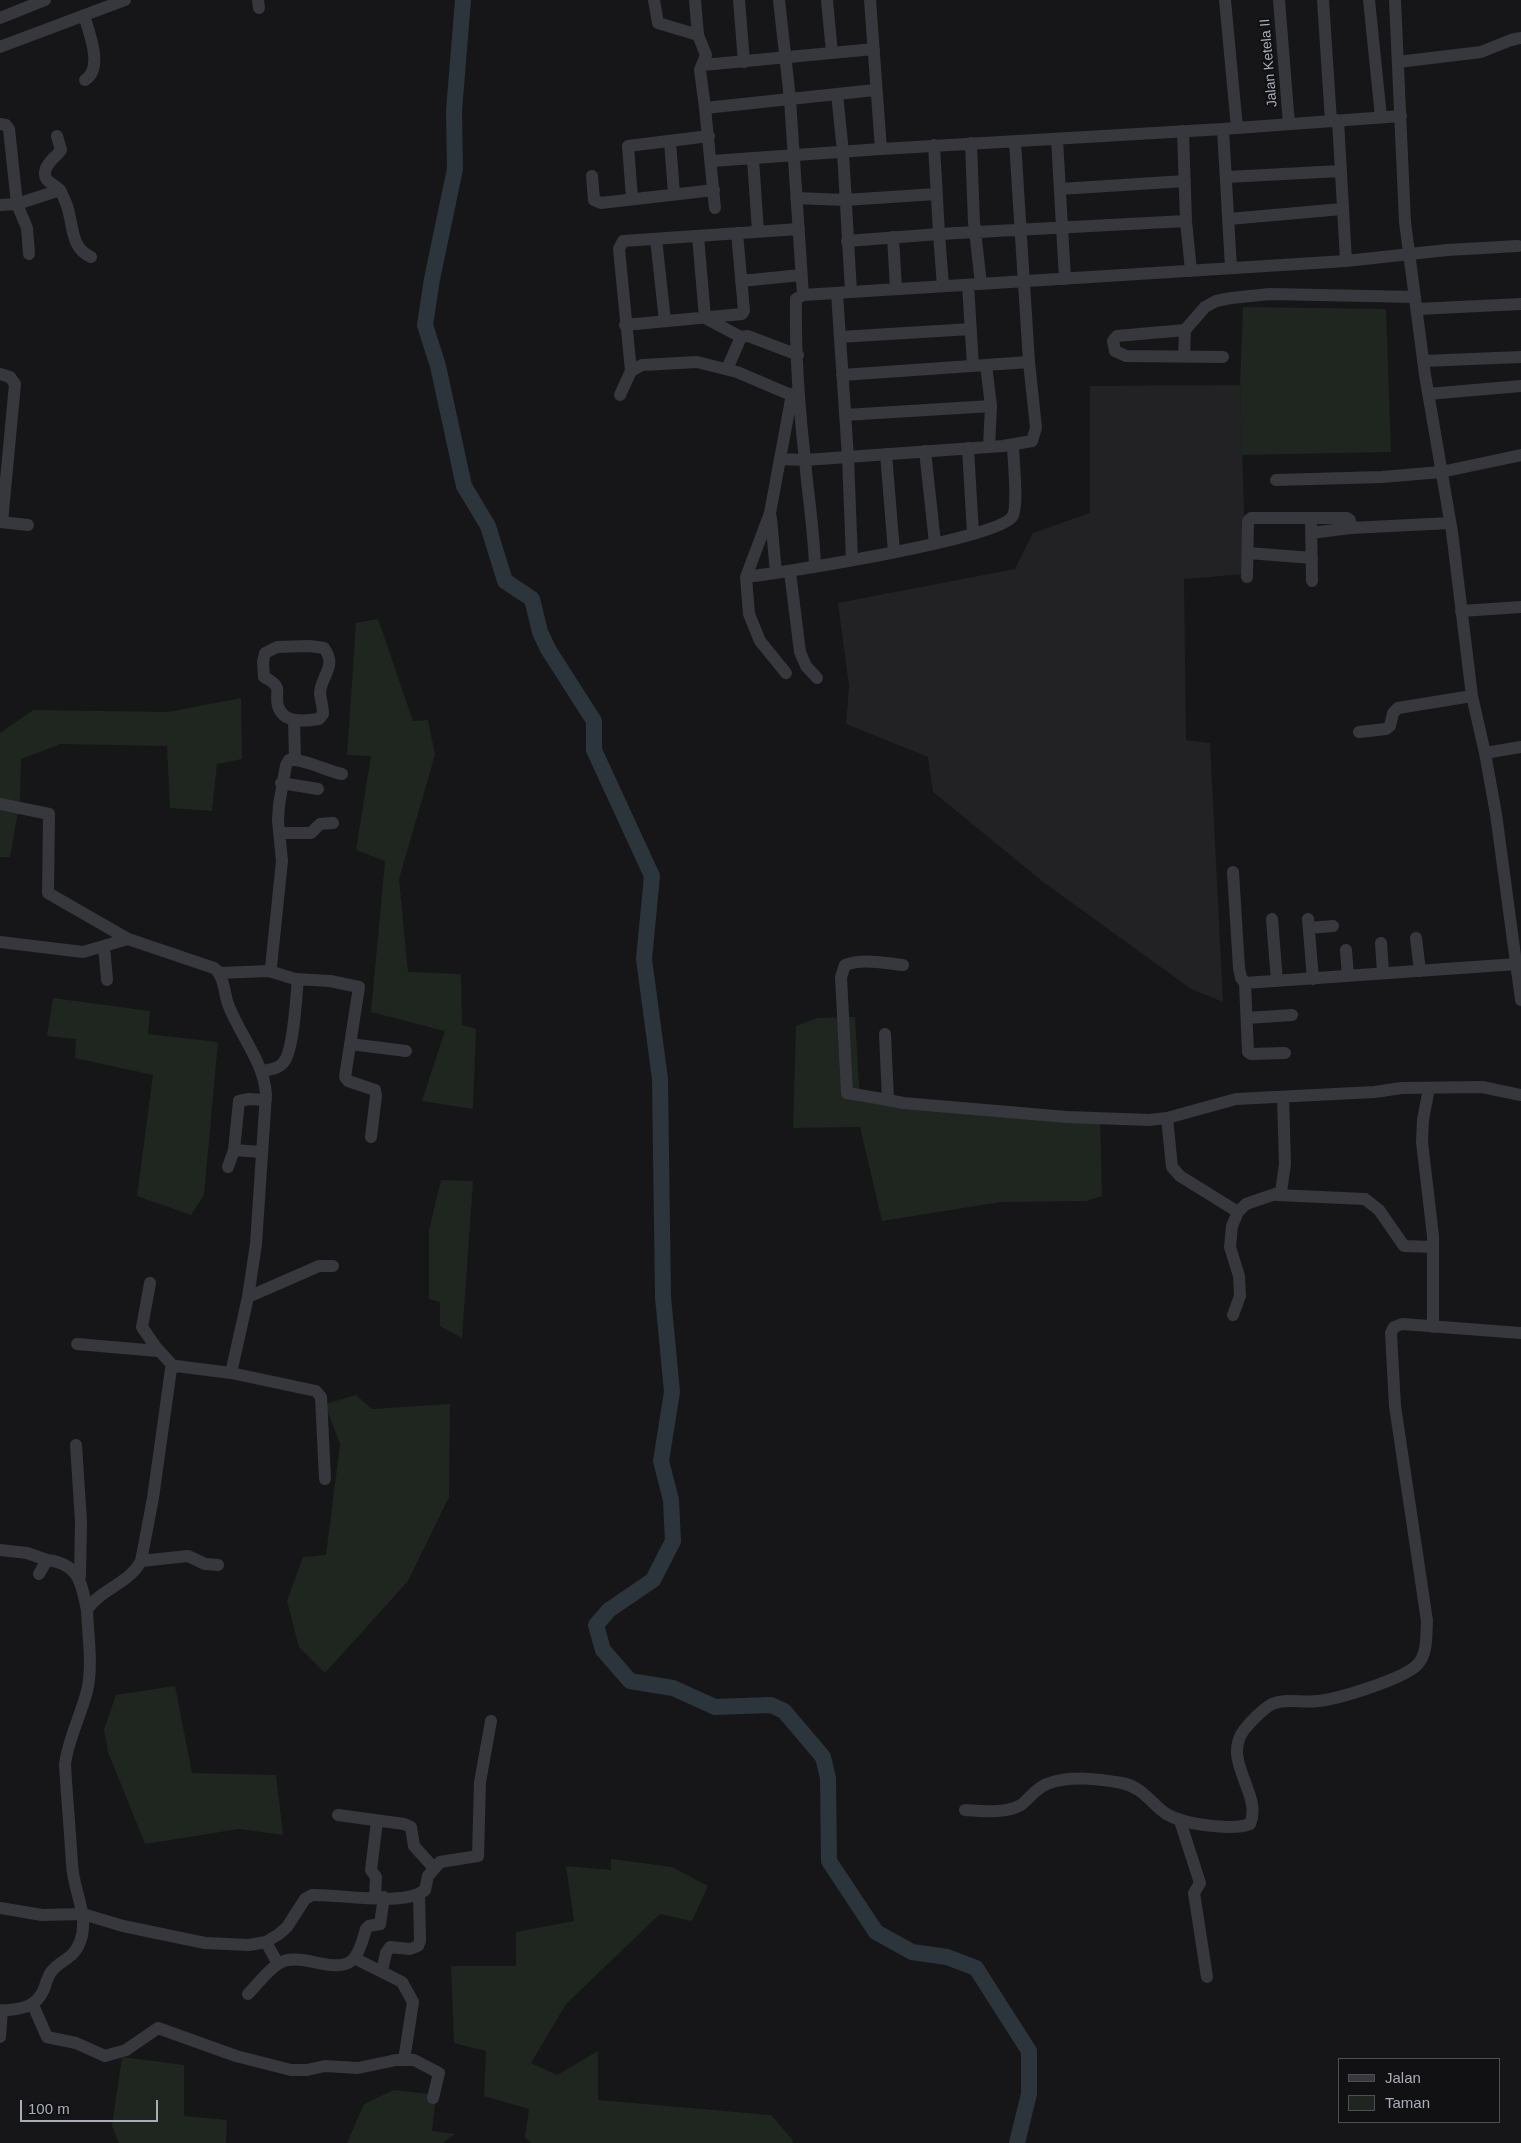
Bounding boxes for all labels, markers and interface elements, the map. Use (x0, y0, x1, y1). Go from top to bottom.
street label: Jalan Ketela II (1257, 18, 1281, 108)
legend (1338, 2058, 1501, 2123)
text: Jalan (1385, 2069, 1421, 2086)
scale bar (22, 2090, 160, 2122)
text: Taman (1385, 2094, 1430, 2111)
text: 100 m (28, 2100, 70, 2117)

